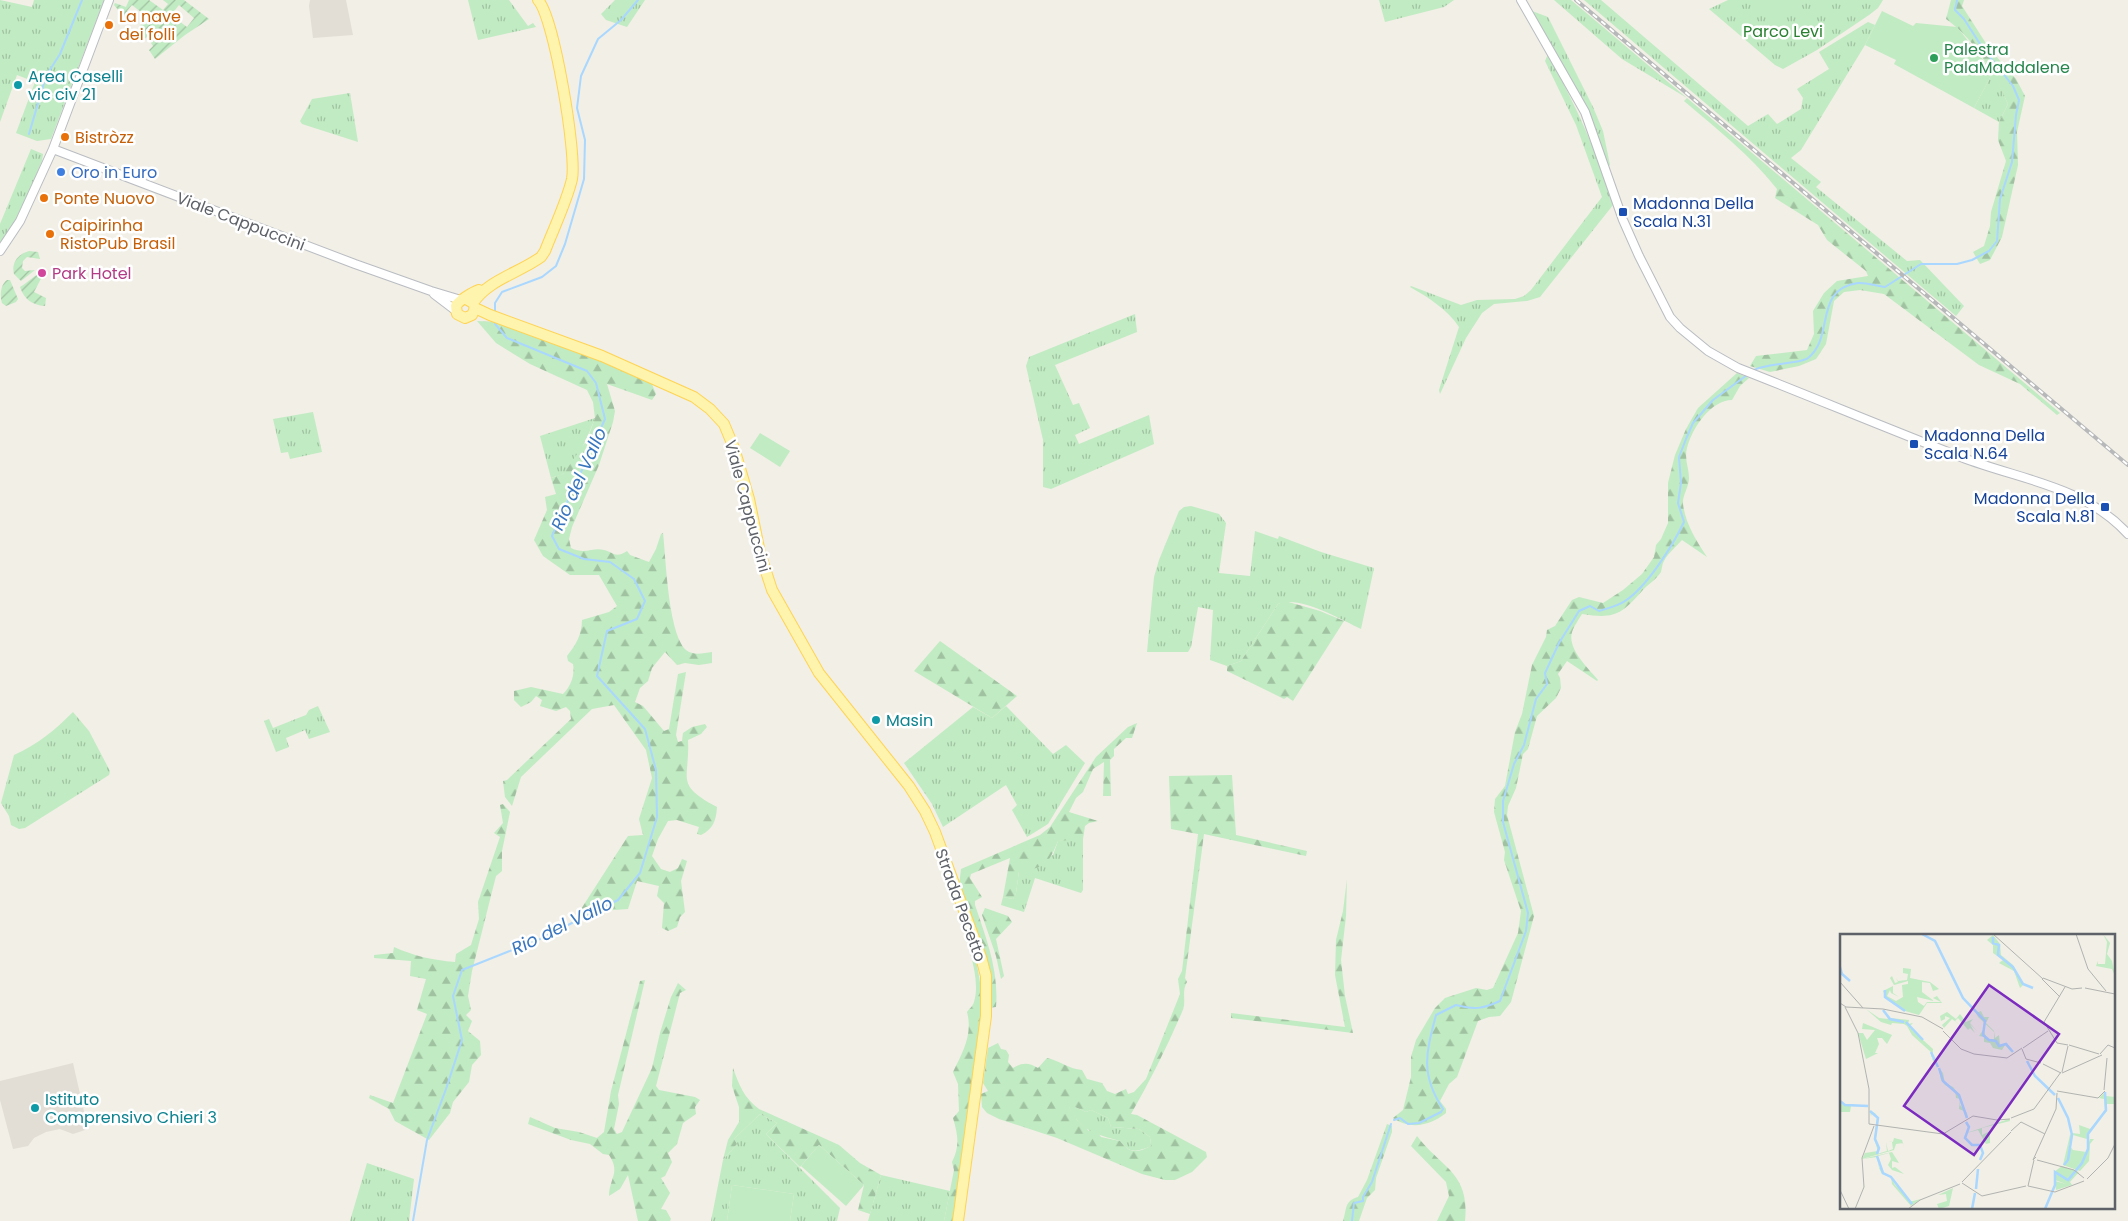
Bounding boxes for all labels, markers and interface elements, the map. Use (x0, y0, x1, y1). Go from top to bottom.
place label: La nave dei folli (119, 5, 181, 46)
marker: La nave dei folli (103, 19, 115, 31)
park label: Parco Levi (1743, 20, 1823, 43)
place label: Palestra PalaMaddalene (1944, 38, 2070, 79)
marker: Palestra PalaMaddalene (1928, 52, 1940, 64)
place label: Area Caselli vic civ 21 (28, 65, 123, 106)
marker: Area Caselli vic civ 21 (12, 79, 24, 91)
place label: Bistròzz (75, 126, 134, 149)
marker: Bistròzz (59, 131, 71, 143)
place label: Oro in Euro (71, 161, 157, 184)
marker: Oro in Euro (55, 166, 67, 178)
street label: Viale Cappuccini (173, 186, 309, 257)
place label: Ponte Nuovo (54, 187, 155, 210)
marker: Ponte Nuovo (38, 192, 50, 204)
place label: Madonna Della Scala N.31 (1633, 192, 1754, 233)
marker: Madonna Della Scala N.31 (1617, 206, 1629, 218)
place label: Caipirinha RistoPub Brasil (60, 214, 176, 255)
marker: Caipirinha RistoPub Brasil (44, 228, 56, 240)
place label: Park Hotel (52, 262, 132, 285)
marker: Park Hotel (36, 267, 48, 279)
water label: Rio del Vallo (545, 423, 612, 534)
place label: Madonna Della Scala N.64 (1924, 424, 2045, 465)
street label: Viale Cappuccini (719, 437, 776, 575)
marker: Madonna Della Scala N.64 (1908, 438, 1920, 450)
place label: Madonna Della Scala N.81 (1974, 487, 2095, 528)
marker: Madonna Della Scala N.81 (2099, 501, 2111, 513)
place label: Masin (886, 709, 933, 732)
marker: Masin (870, 714, 882, 726)
street label: Strada Pecetto (929, 846, 992, 965)
water label: Rio del Vallo (507, 890, 617, 961)
inset map (1840, 934, 2116, 1208)
place label: Istituto Comprensivo Chieri 3 (45, 1088, 217, 1129)
marker: Istituto Comprensivo Chieri 3 (29, 1102, 41, 1114)

